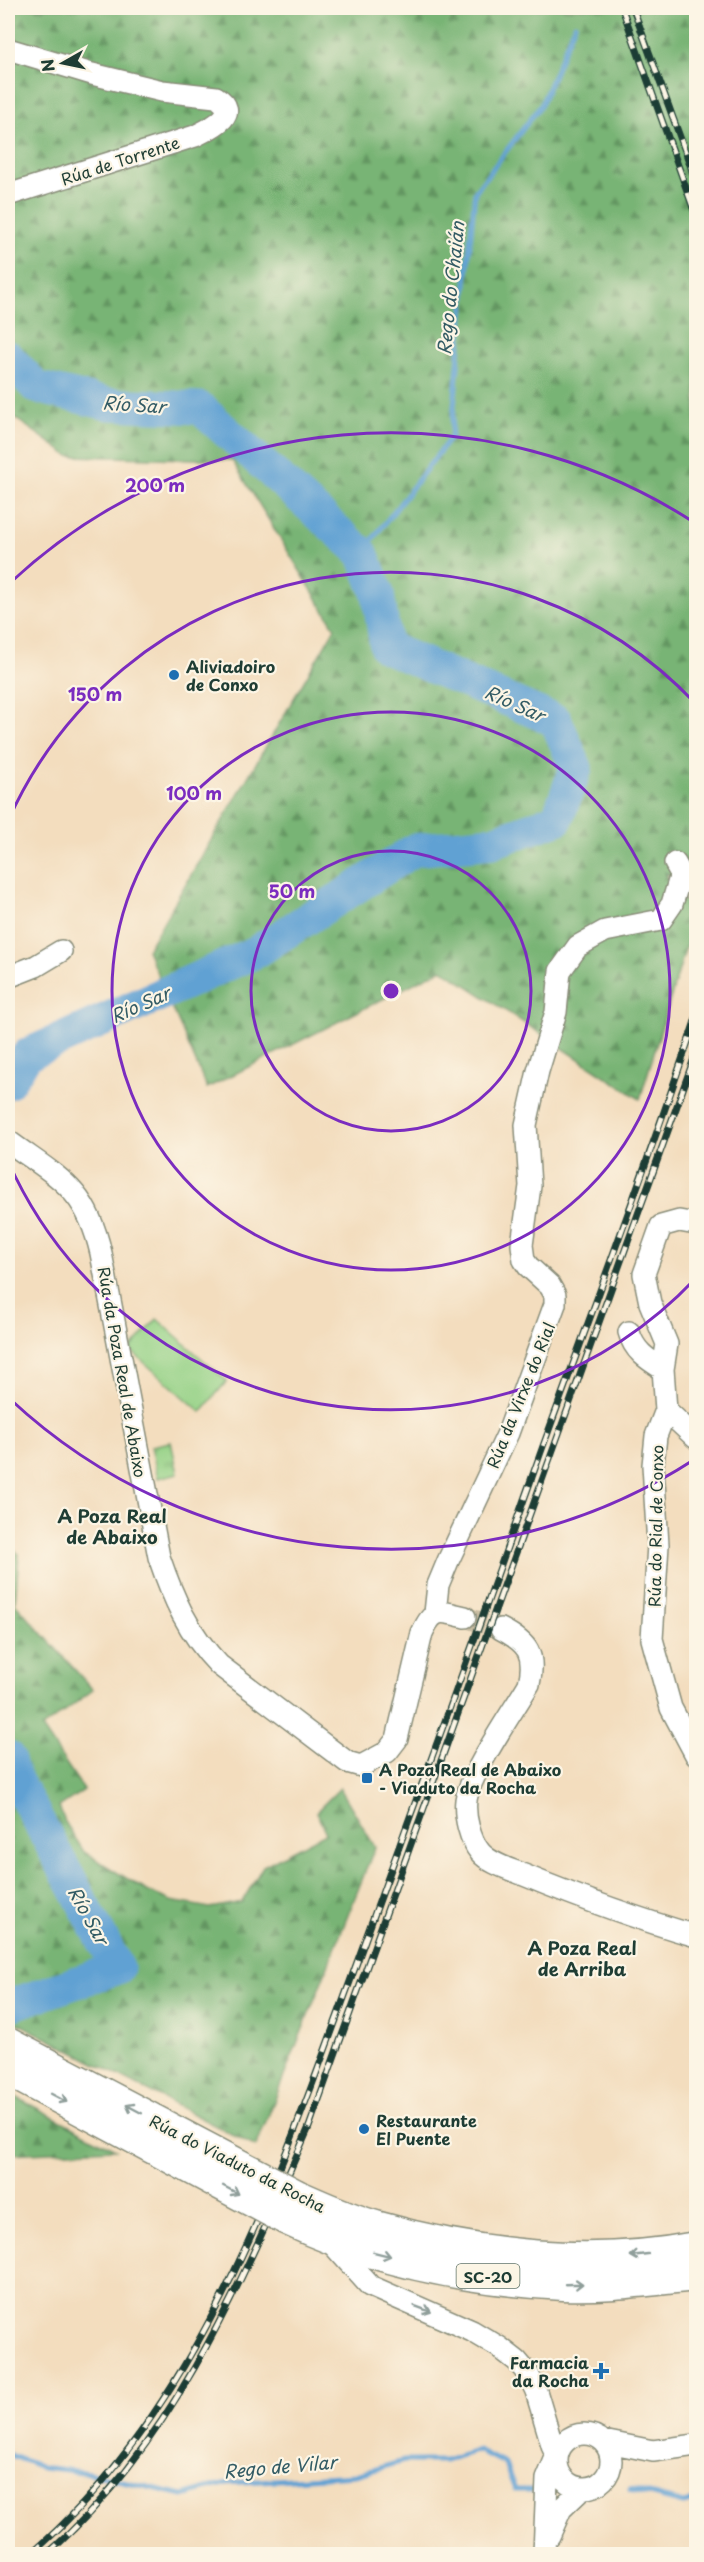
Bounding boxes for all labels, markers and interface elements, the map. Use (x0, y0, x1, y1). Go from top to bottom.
north arrow (33, 33, 93, 93)
text: N (34, 57, 60, 74)
street label: Rúa de Torrente (58, 129, 183, 190)
water label: Rego do Chaián (430, 219, 471, 356)
water label: Río Sar (102, 388, 169, 420)
text: 200 m (125, 471, 185, 498)
place label: Aliviadoiro de Conxo (186, 654, 275, 696)
marker: Aliviadoiro de Conxo (167, 668, 181, 682)
water label: Río Sar (481, 678, 552, 729)
text: 150 m (68, 680, 122, 707)
text: 100 m (166, 779, 222, 806)
text: 50 m (269, 877, 315, 904)
water label: Río Sar (106, 978, 177, 1029)
centre of rings (381, 981, 401, 1001)
street label: Rúa da Poza Real de Abaixo (93, 1265, 153, 1479)
street label: Rúa da Virxe do Rial (480, 1318, 560, 1472)
street label: Rúa do Rial de Conxo (642, 1445, 668, 1607)
district label: A Poza Real de Abaixo (57, 1502, 167, 1550)
place label: A Poza Real de Abaixo - Viaduto da Rocha (379, 1757, 562, 1799)
marker: A Poza Real de Abaixo - Viaduto da Rocha (360, 1771, 374, 1785)
water label: Río Sar (62, 1881, 117, 1951)
district label: A Poza Real de Arriba (527, 1934, 637, 1982)
one-way arrow (50, 2093, 68, 2104)
one-way arrow (125, 2103, 143, 2115)
street label: Rúa do Viaduto da Rocha (146, 2108, 330, 2218)
place label: Restaurante El Puente (376, 2108, 477, 2150)
marker: Restaurante El Puente (357, 2122, 371, 2136)
one-way arrow (222, 2185, 240, 2196)
one-way arrow (372, 2249, 391, 2261)
one-way arrow (629, 2250, 649, 2261)
road number: SC-20 (456, 2264, 520, 2288)
one-way arrow (563, 2279, 583, 2290)
one-way arrow (413, 2304, 432, 2315)
place label: Farmacia da Rocha (510, 2350, 589, 2392)
marker: Farmacia da Rocha (594, 2364, 608, 2378)
water label: Rego de Vilar (222, 2447, 340, 2484)

